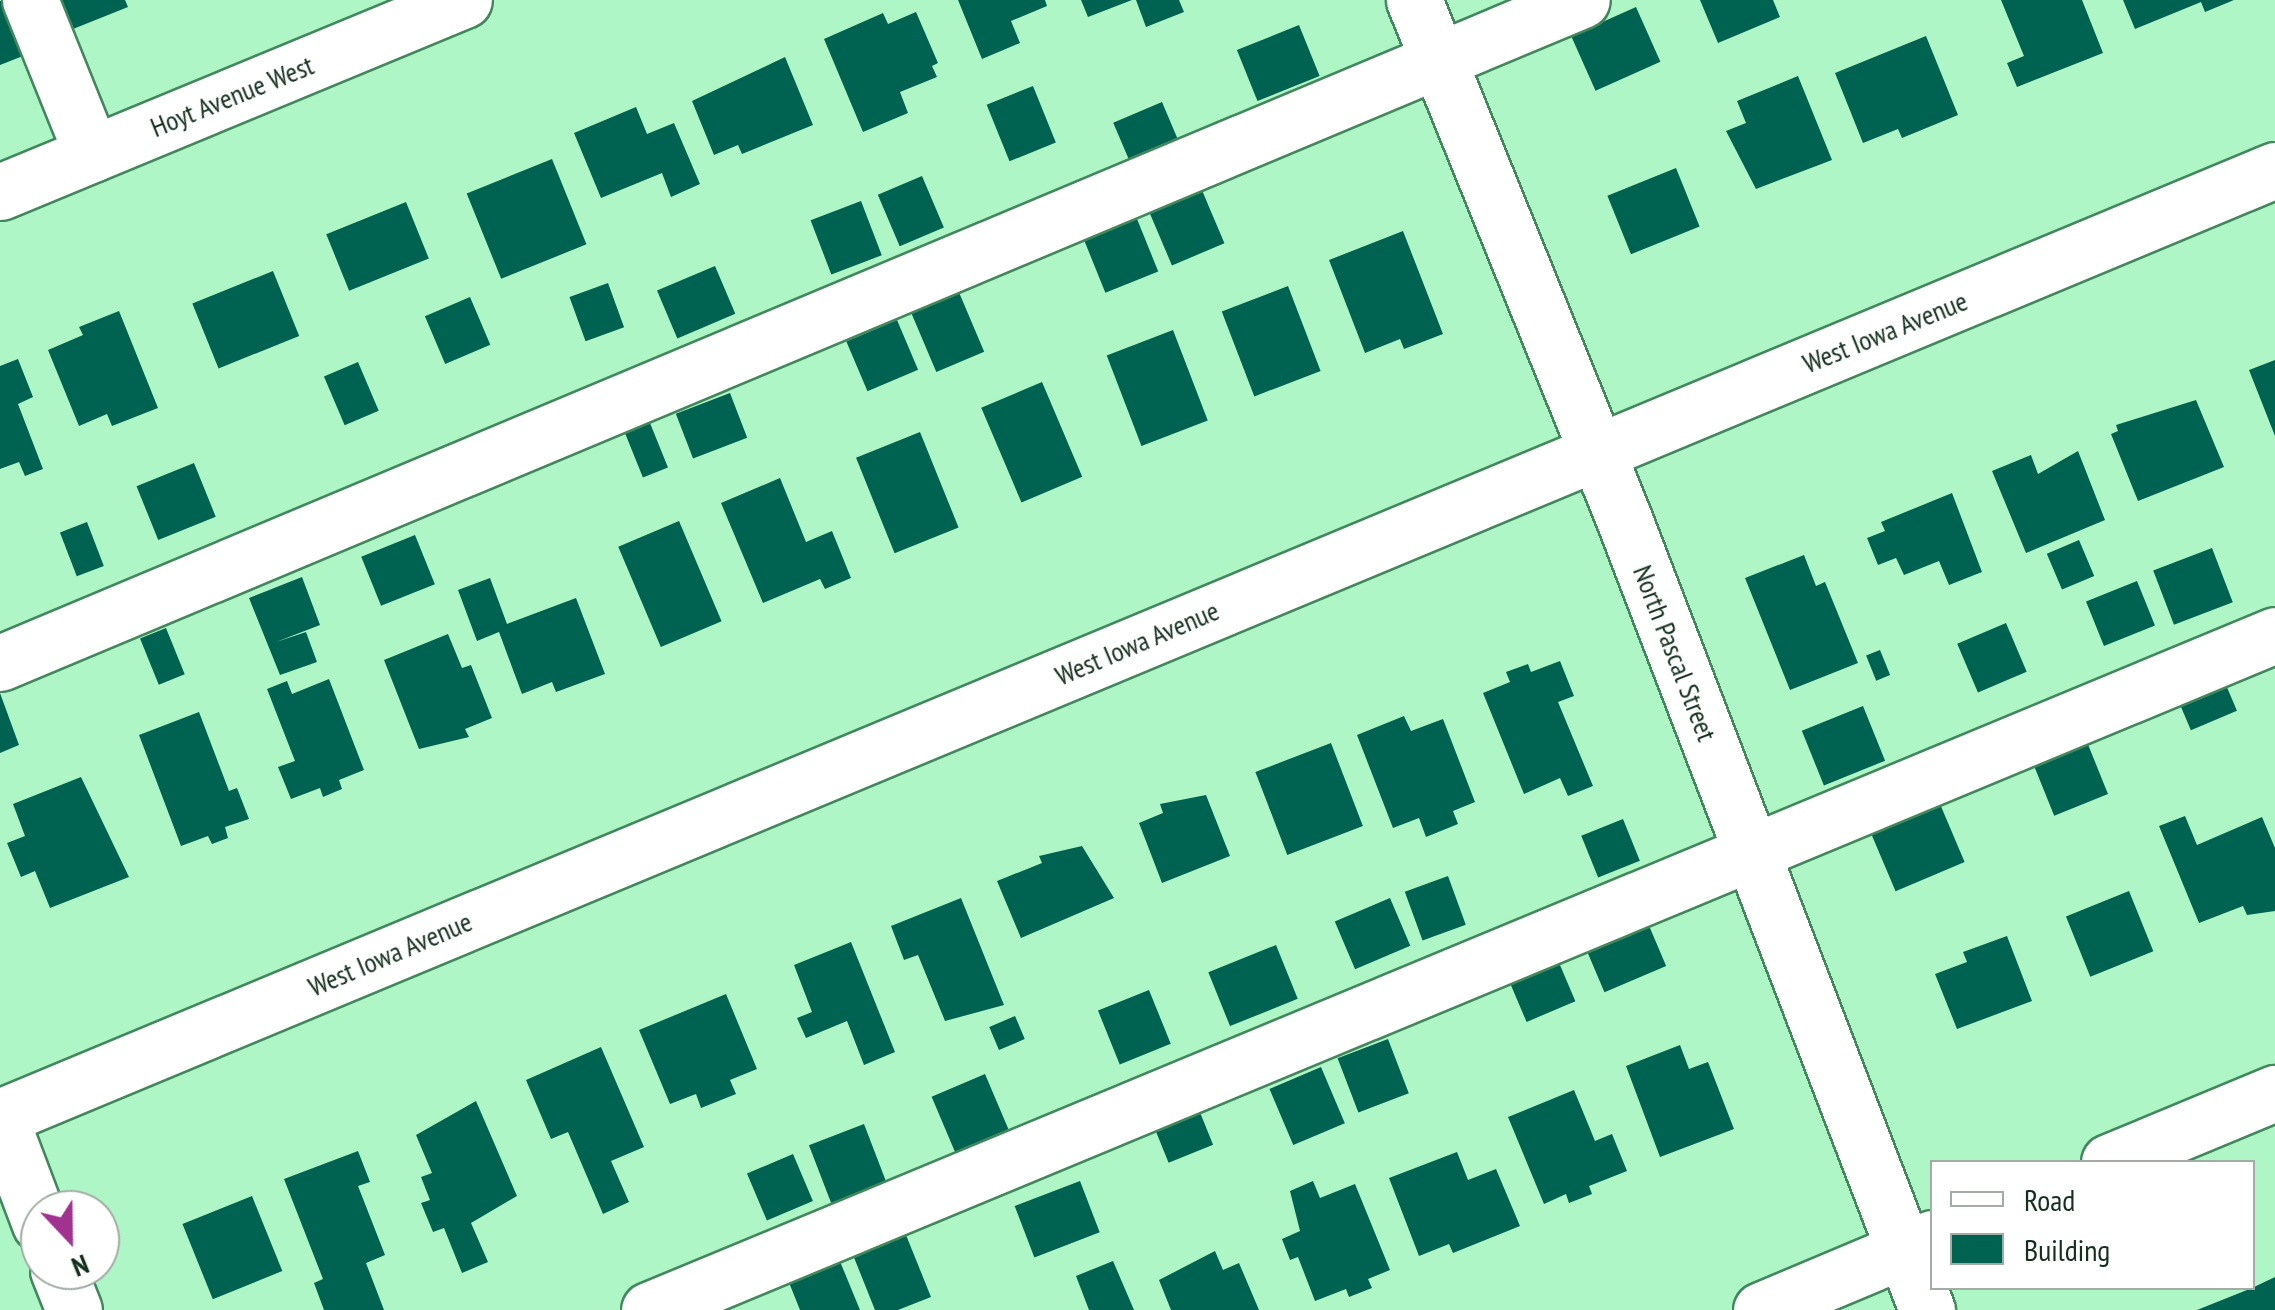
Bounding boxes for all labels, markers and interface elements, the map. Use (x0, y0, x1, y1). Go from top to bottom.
street label: Hoyt Avenue West (145, 48, 319, 144)
street label: West Iowa Avenue (1797, 284, 1973, 380)
street label: North Pascal Street (1626, 560, 1724, 746)
street label: West Iowa Avenue (1050, 593, 1224, 693)
street label: West Iowa Avenue (303, 904, 477, 1004)
legend (1930, 1160, 2255, 1290)
text: Road (2024, 1180, 2075, 1219)
north arrow (20, 1190, 120, 1290)
text: Building (2024, 1230, 2110, 1269)
text: N (67, 1246, 95, 1286)

